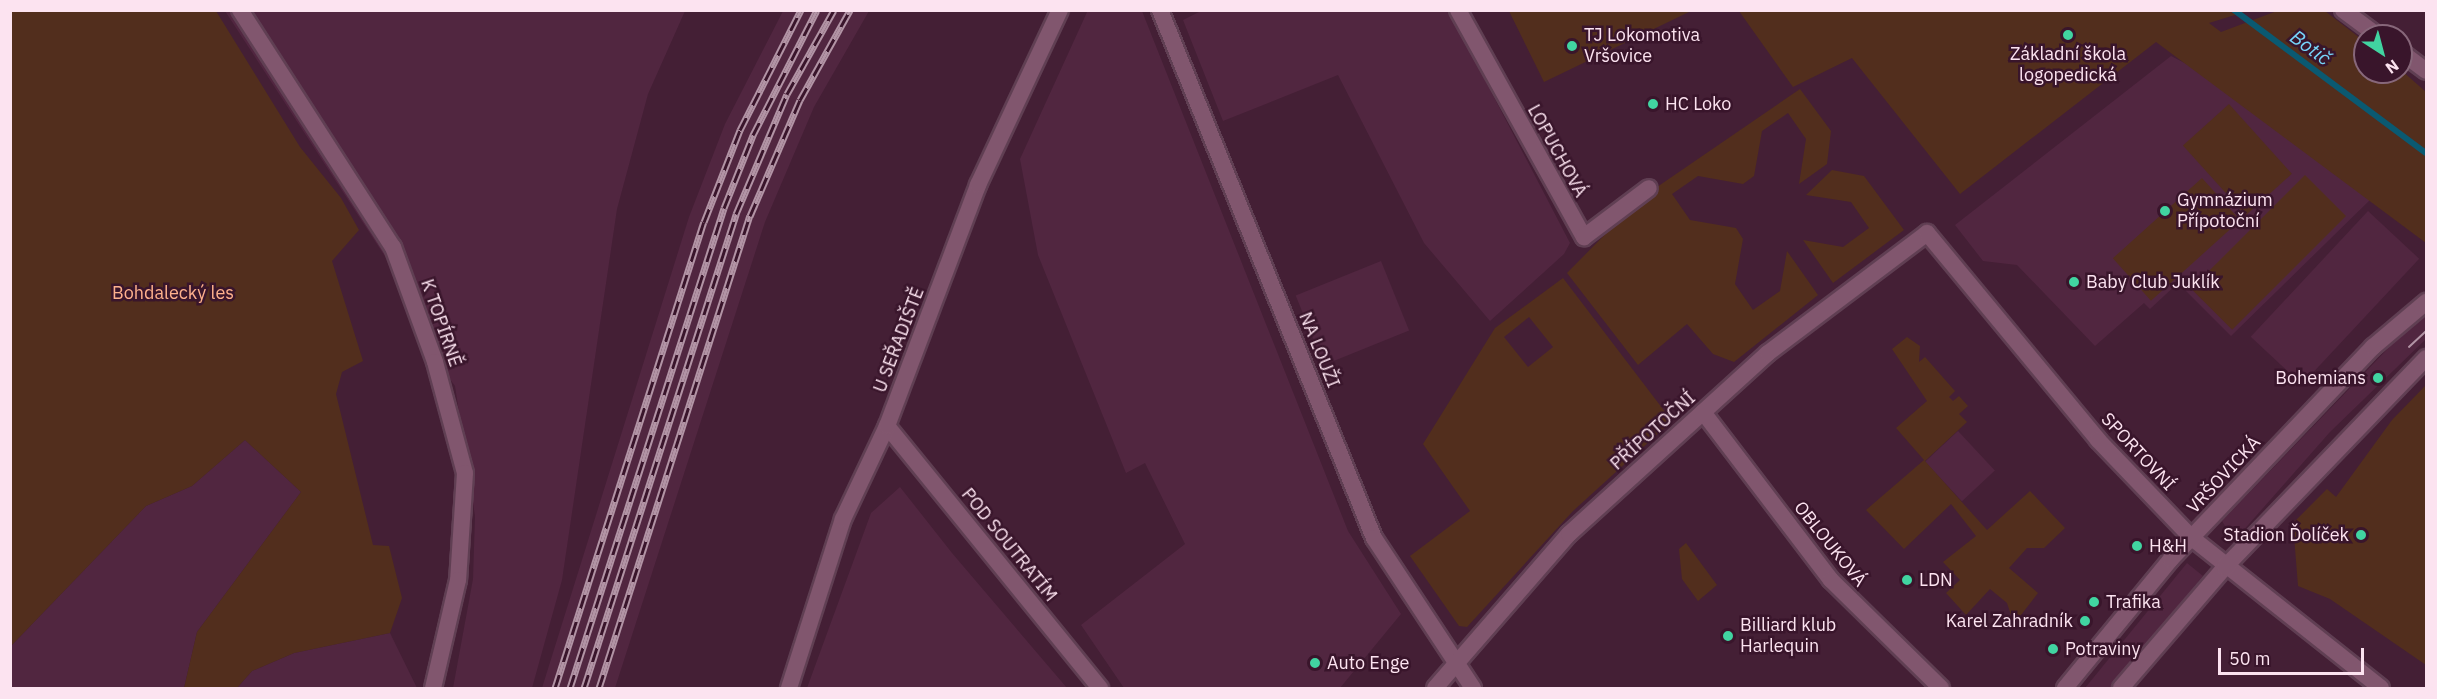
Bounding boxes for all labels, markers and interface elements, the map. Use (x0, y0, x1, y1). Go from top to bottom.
water label: Botič (2286, 24, 2336, 70)
north arrow (2353, 24, 2413, 84)
place label: TJ Lokomotiva Vršovice (1584, 25, 1700, 68)
marker: Základní škola logopedická (2061, 28, 2075, 42)
marker: TJ Lokomotiva Vršovice (1565, 39, 1579, 53)
place label: Základní škola logopedická (2010, 44, 2126, 86)
text: N (2382, 55, 2403, 78)
place label: HC Loko (1665, 93, 1731, 115)
marker: HC Loko (1646, 97, 1660, 111)
street label: LOPUCHOVÁ (1523, 101, 1591, 201)
place label: Gymnázium Přípotoční (2177, 190, 2273, 232)
marker: Gymnázium Přípotoční (2158, 204, 2172, 218)
place label: Baby Club Juklík (2086, 271, 2220, 293)
marker: Baby Club Juklík (2067, 275, 2081, 289)
street label: K TOPÍRNĚ (416, 276, 466, 370)
park label: Bohdalecký les (112, 282, 234, 304)
street label: U SEŘADIŠTĚ (869, 284, 929, 396)
street label: NA LOUŽI (1294, 309, 1344, 391)
place label: Bohemians (2275, 367, 2366, 389)
marker: Bohemians (2371, 371, 2385, 385)
street label: PŘÍPOTOČNÍ (1606, 387, 1700, 475)
street label: SPORTOVNÍ (2096, 409, 2180, 495)
street label: VRŠOVICKÁ (2183, 432, 2265, 518)
street label: POD SOUTRATÍM (957, 484, 1061, 606)
street label: OBLOUKOVÁ (1789, 497, 1871, 591)
place label: Stadion Ďolíček (2223, 524, 2349, 546)
marker: Stadion Ďolíček (2354, 528, 2368, 542)
place label: H&H (2149, 535, 2187, 557)
marker: H&H (2130, 539, 2144, 553)
place label: LDN (1919, 569, 1953, 591)
marker: LDN (1900, 573, 1914, 587)
place label: Trafika (2106, 591, 2161, 613)
marker: Trafika (2087, 595, 2101, 609)
place label: Karel Zahradník (1946, 610, 2073, 632)
marker: Karel Zahradník (2078, 614, 2092, 628)
place label: Billiard klub Harlequin (1740, 615, 1836, 658)
marker: Billiard klub Harlequin (1721, 629, 1735, 643)
scale bar (2221, 636, 2366, 674)
place label: Potraviny (2065, 638, 2140, 660)
marker: Potraviny (2046, 642, 2060, 656)
text: 50 m (2229, 647, 2271, 670)
place label: Auto Enge (1327, 652, 1409, 674)
marker: Auto Enge (1308, 656, 1322, 670)

